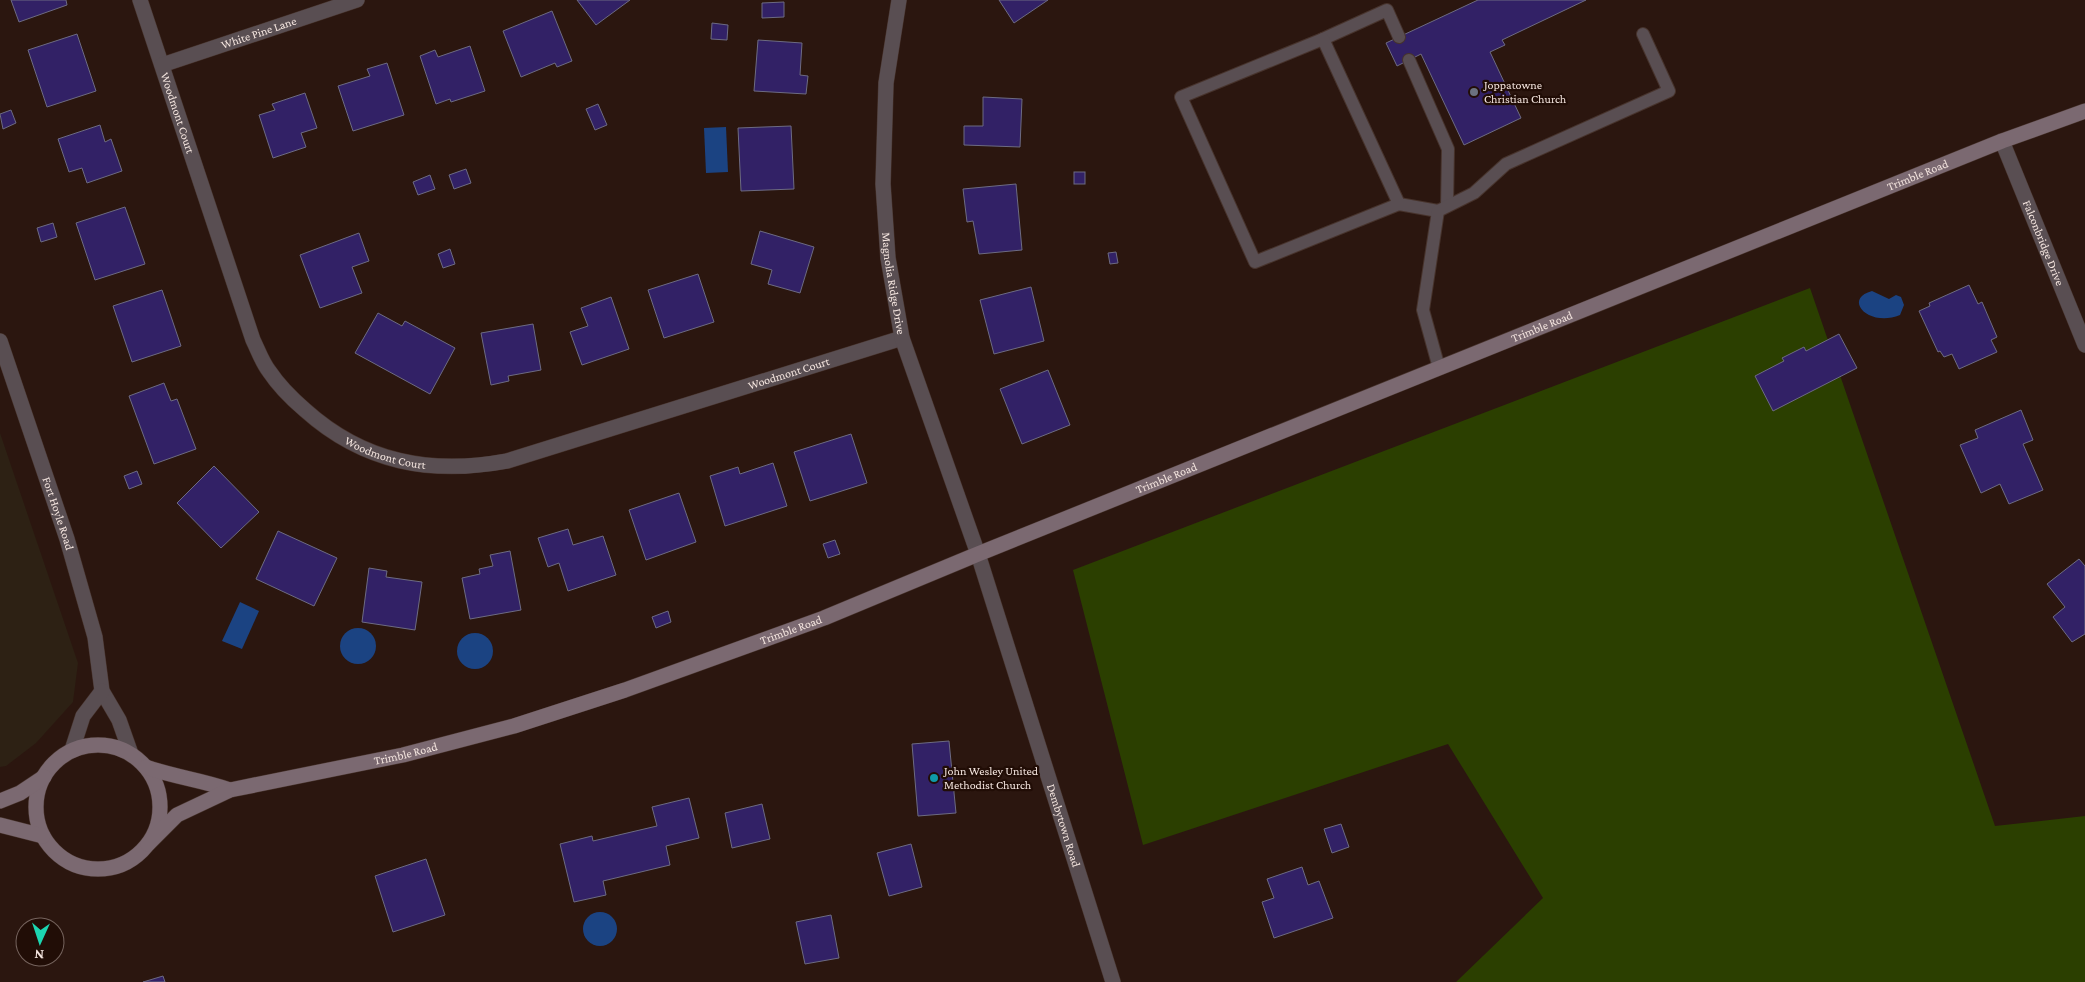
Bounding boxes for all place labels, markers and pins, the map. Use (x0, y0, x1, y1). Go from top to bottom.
place label: Joppatowne Christian Church (1483, 78, 1567, 106)
marker: Joppatowne Christian Church (1468, 86, 1480, 98)
place label: John Wesley United Methodist Church (943, 764, 1039, 792)
marker: John Wesley United Methodist Church (928, 772, 940, 784)

